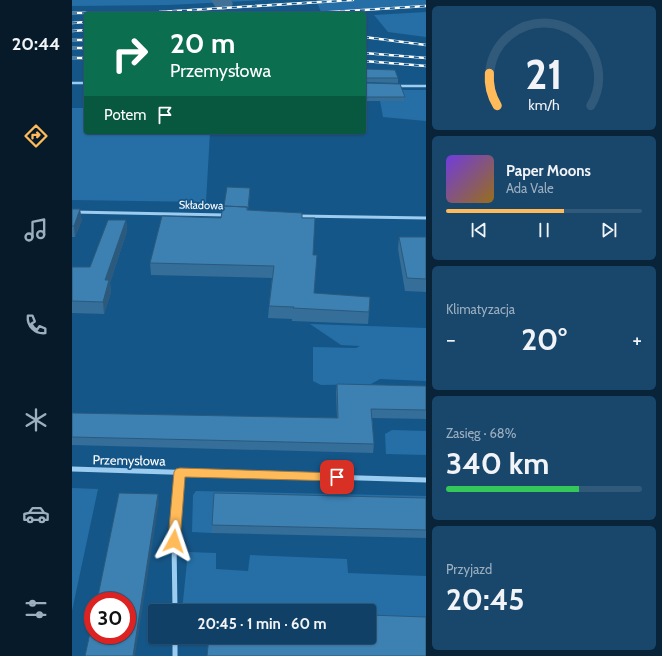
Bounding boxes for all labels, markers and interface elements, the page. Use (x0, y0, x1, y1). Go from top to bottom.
text: 20 m (170, 26, 235, 60)
icon: right (104, 28, 156, 80)
text: 20:44 (12, 33, 60, 55)
text: 21 (525, 49, 563, 99)
text: Przemysłowa (170, 60, 271, 82)
text: km/h (528, 96, 560, 114)
icon: arrive (154, 104, 176, 126)
text: Potem (104, 106, 146, 124)
icon: directions (22, 122, 50, 150)
text: Paper Moons (506, 162, 591, 180)
text: Ada Vale (506, 180, 554, 196)
street label: Składowa (179, 198, 224, 212)
icon: music (22, 216, 50, 244)
icon: previous (468, 219, 490, 241)
icon: pause (533, 219, 555, 241)
icon: next (598, 219, 620, 241)
text: Klimatyzacja (446, 301, 515, 317)
icon: phone (22, 311, 50, 339)
text: 20° (521, 321, 567, 358)
text: − (446, 326, 456, 353)
text: + (632, 326, 642, 353)
icon: climate (22, 406, 50, 434)
text: Zasięg · 68% (446, 425, 516, 441)
text: 340 km (446, 445, 549, 482)
street label: Przemysłowa (92, 451, 166, 469)
pin (320, 460, 354, 494)
icon: arrive (326, 466, 348, 488)
icon: car (22, 500, 50, 528)
position arrow (153, 520, 195, 562)
text: Przyjazd (446, 561, 492, 577)
text: 20:45 (446, 581, 524, 618)
speed limit sign: 30 (84, 592, 136, 644)
icon: filters (22, 595, 50, 623)
text: 20:45 · 1 min · 60 m (198, 615, 326, 633)

